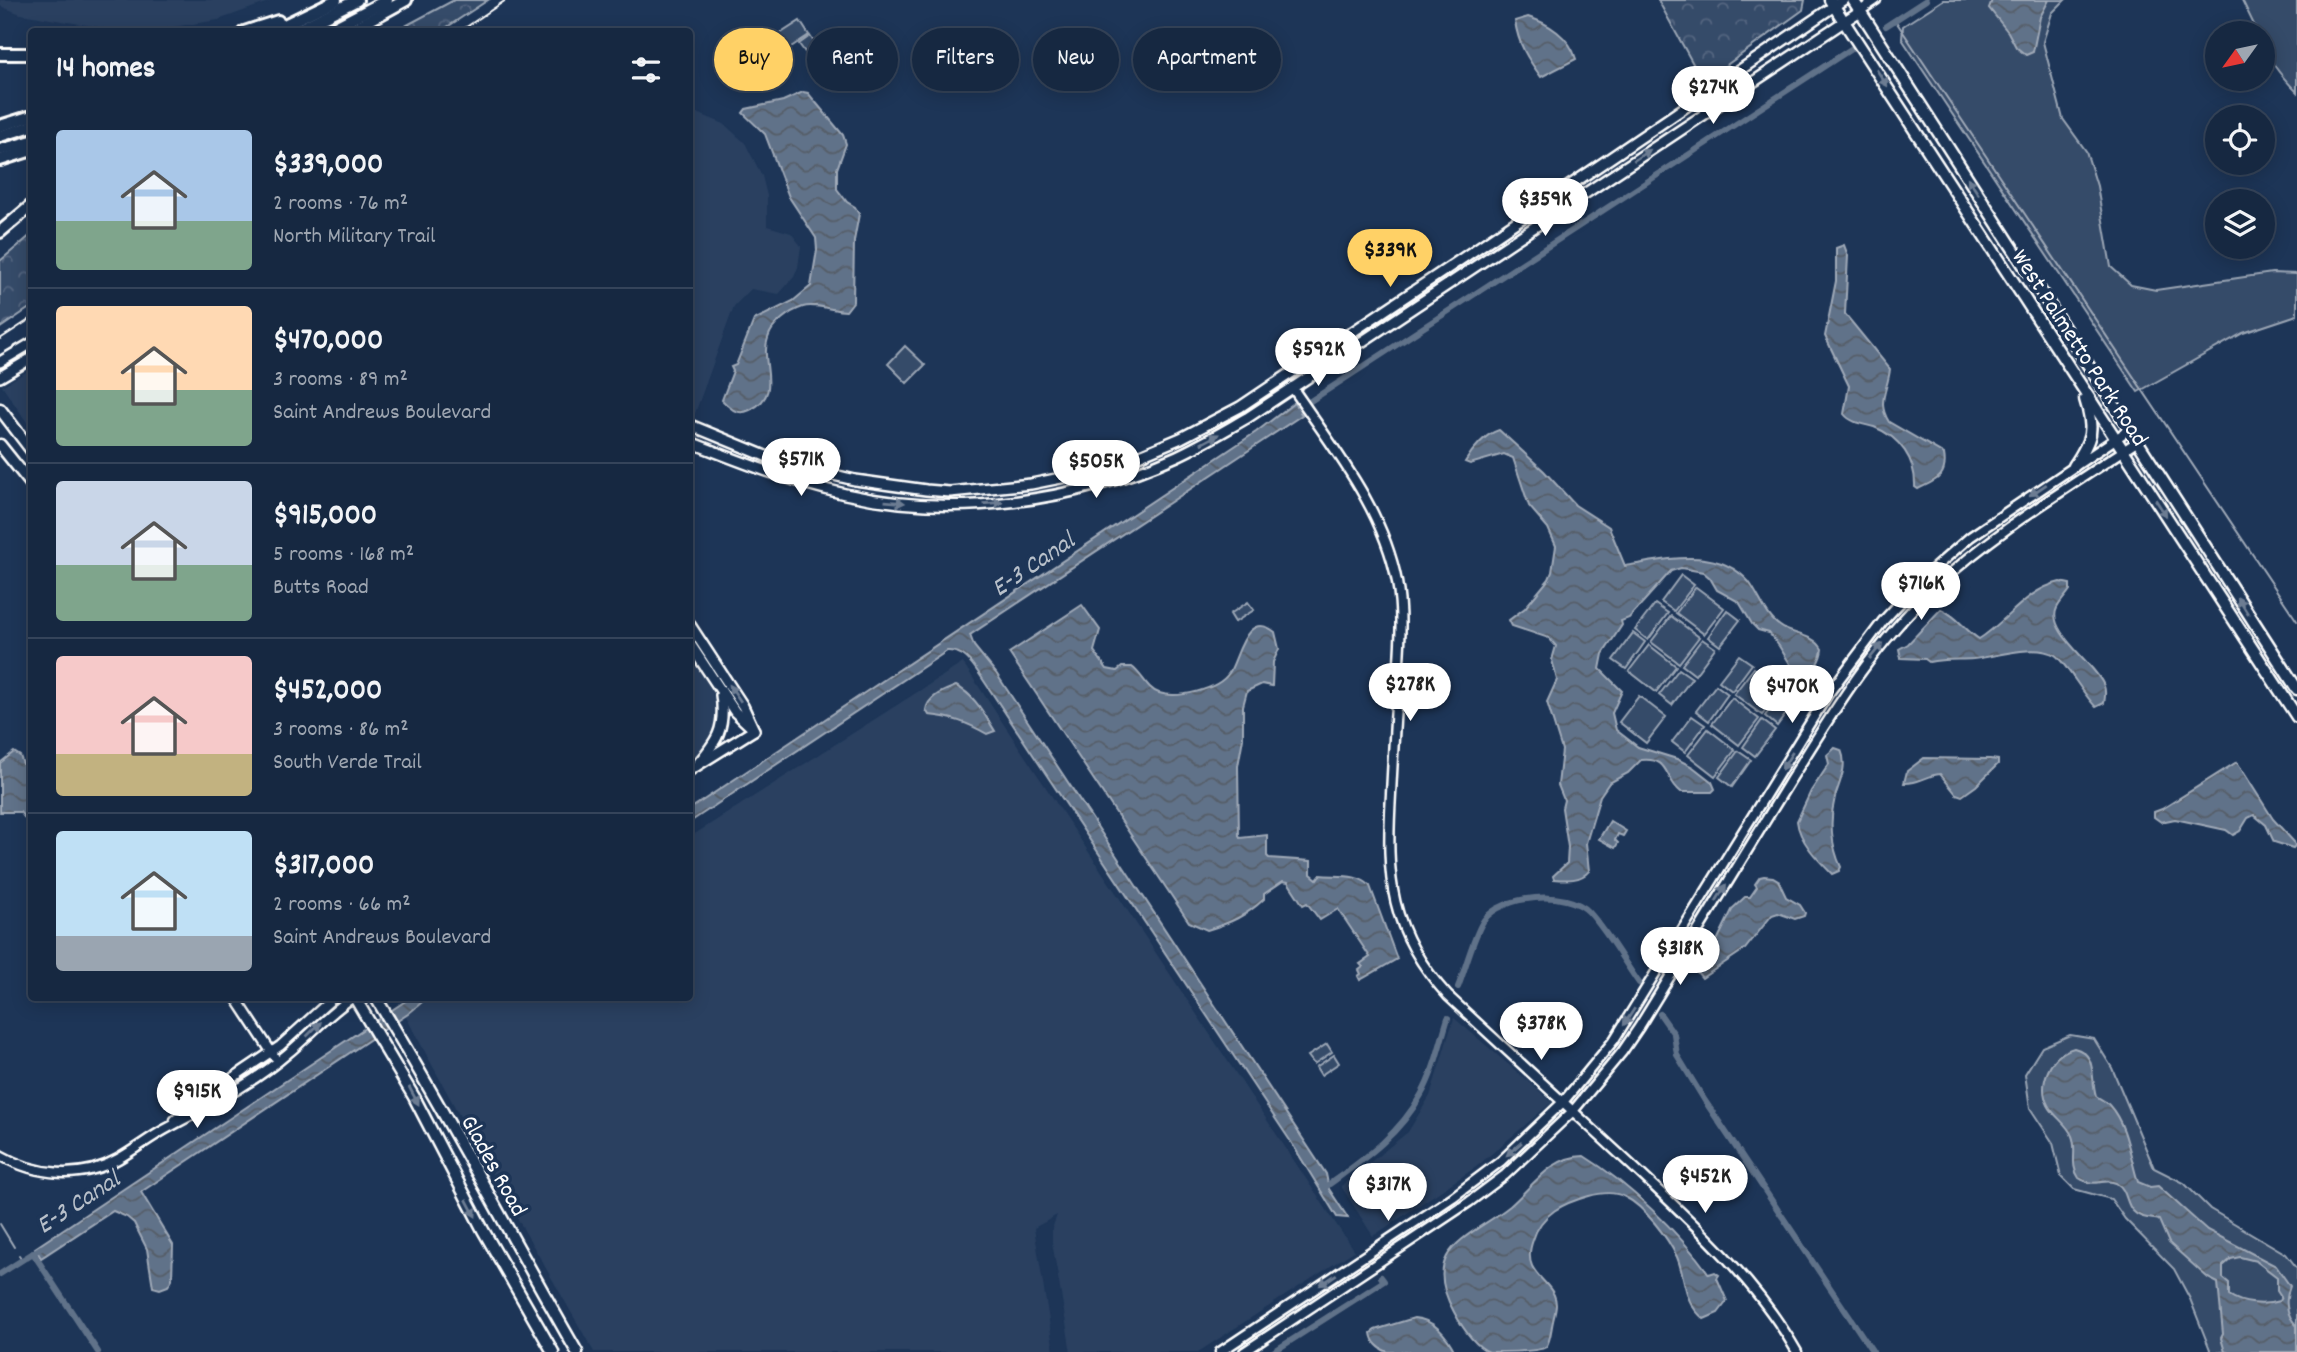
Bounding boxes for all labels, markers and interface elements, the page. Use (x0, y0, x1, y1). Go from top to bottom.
north arrow (2205, 21, 2275, 91)
map controls (2205, 21, 2275, 259)
chip: Buy (714, 28, 793, 91)
chip: Rent (807, 28, 898, 91)
chip: Filters (912, 28, 1019, 91)
chip: New (1033, 28, 1119, 91)
chip: Apartment (1133, 28, 1281, 91)
text: 14 homes (56, 49, 155, 92)
icon: filters (627, 51, 665, 89)
pin: $274K (1664, 66, 1762, 126)
one-way arrow (1875, 68, 1888, 88)
text: $274K (1688, 72, 1738, 105)
button: locate (2205, 105, 2275, 175)
text: $339,000 (273, 145, 383, 188)
one-way arrow (1633, 149, 1652, 162)
icon: home (112, 158, 196, 242)
one-way arrow (1967, 177, 1980, 196)
pin: $359K (1496, 178, 1594, 238)
text: $359K (1518, 184, 1572, 217)
text: 2 rooms · 76 m² (273, 188, 408, 221)
button: layers (2205, 189, 2275, 259)
text: North Military Trail (273, 221, 435, 254)
pin: $339K (1341, 230, 1439, 289)
text: $339K (1363, 235, 1417, 268)
street label: West Palmetto Park Road (2002, 243, 2155, 454)
text: $470,000 (273, 321, 383, 364)
pin: $592K (1269, 328, 1367, 388)
icon: home (112, 334, 196, 418)
text: $592K (1291, 334, 1345, 367)
text: 3 rooms · 89 m² (273, 364, 408, 397)
text: Saint Andrews Boulevard (273, 397, 491, 430)
one-way arrow (1200, 433, 1219, 445)
pin: $571K (752, 438, 850, 498)
pin: $505K (1047, 440, 1145, 500)
text: $571K (778, 444, 824, 477)
text: $505K (1068, 446, 1124, 479)
one-way arrow (2028, 483, 2048, 496)
text: $915,000 (273, 496, 377, 539)
one-way arrow (885, 497, 907, 508)
one-way arrow (982, 497, 1004, 508)
one-way arrow (2154, 498, 2167, 518)
icon: home (112, 509, 196, 593)
water label: E-3 Canal (985, 523, 1085, 607)
text: 5 rooms · 168 m² (273, 539, 414, 572)
pin: $716K (1872, 562, 1970, 622)
text: $716K (1897, 568, 1945, 601)
text: Butts Road (273, 572, 369, 605)
one-way arrow (2237, 597, 2250, 616)
one-way arrow (1869, 643, 1884, 661)
pin: $278K (1361, 664, 1459, 723)
pin: $470K (1743, 666, 1841, 725)
text: $278K (1385, 669, 1435, 702)
text: $452,000 (273, 671, 382, 714)
text: $470K (1765, 671, 1819, 704)
one-way arrow (728, 683, 741, 703)
icon: home (112, 684, 196, 768)
text: 3 rooms · 86 m² (273, 714, 409, 747)
text: South Verde Trail (273, 747, 422, 780)
one-way arrow (1780, 752, 1793, 771)
text: $317,000 (273, 846, 374, 889)
icon: home (112, 859, 196, 943)
one-way arrow (1715, 883, 1727, 902)
text: 2 rooms · 66 m² (273, 889, 411, 922)
text: Saint Andrews Boulevard (273, 922, 491, 955)
pin: $318K (1631, 928, 1729, 987)
text: $318K (1657, 933, 1703, 966)
pin: $378K (1492, 1002, 1590, 1062)
text: $378K (1516, 1008, 1566, 1041)
one-way arrow (1622, 1008, 1635, 1027)
one-way arrow (306, 1021, 322, 1038)
pin: $915K (148, 1070, 246, 1130)
text: $915K (173, 1076, 221, 1109)
one-way arrow (408, 1086, 419, 1106)
street label: Glades Road (451, 1110, 534, 1223)
one-way arrow (1506, 1141, 1523, 1156)
pin: $452K (1656, 1156, 1754, 1215)
text: $452K (1679, 1161, 1731, 1194)
water label: E-3 Canal (30, 1162, 130, 1245)
pin: $317K (1339, 1164, 1437, 1223)
text: $317K (1365, 1169, 1411, 1202)
one-way arrow (465, 1198, 477, 1218)
one-way arrow (1319, 1273, 1338, 1286)

